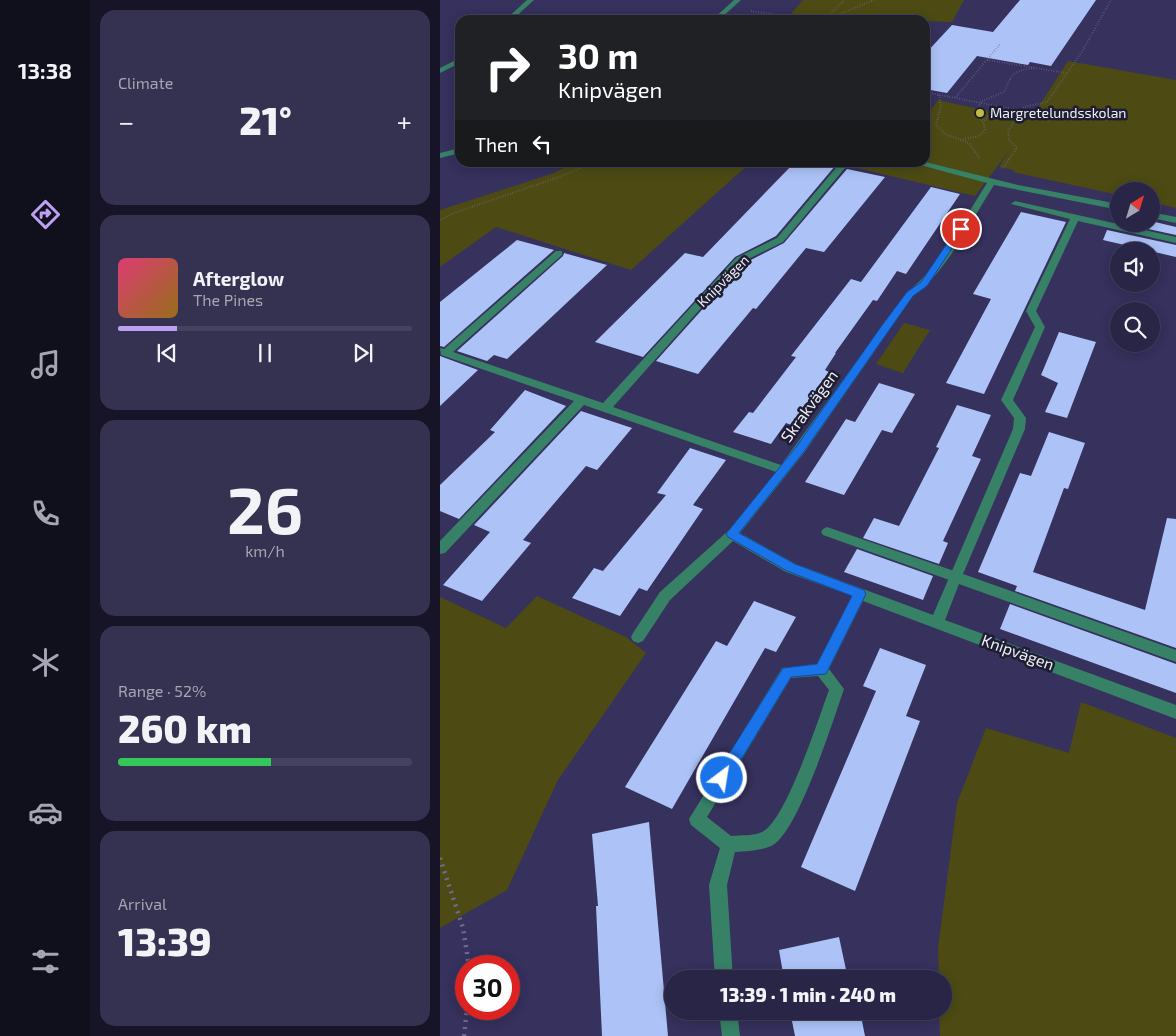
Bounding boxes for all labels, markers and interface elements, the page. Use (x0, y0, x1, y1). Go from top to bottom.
text: 30 m (558, 34, 638, 76)
icon: right (475, 35, 540, 100)
text: 13:38 (18, 57, 72, 83)
text: Climate (118, 73, 173, 92)
text: Knipvägen (558, 76, 662, 102)
text: 21° (239, 97, 292, 143)
text: − (118, 104, 134, 138)
text: + (397, 104, 412, 138)
place label: Margretelundsskolan (990, 104, 1127, 121)
marker: Margretelundsskolan (974, 107, 986, 119)
icon: left (528, 130, 556, 158)
text: Then (475, 133, 518, 156)
north arrow (1110, 182, 1160, 232)
map controls (1110, 182, 1160, 352)
icon: directions (28, 197, 63, 232)
pin (940, 208, 982, 250)
icon: arrive (947, 215, 975, 243)
button: sound (1110, 242, 1160, 292)
street label: Knipvägen (693, 251, 752, 310)
text: Afterglow (193, 267, 284, 290)
text: The Pines (193, 290, 263, 309)
button: search (1110, 302, 1160, 352)
icon: previous (153, 339, 181, 367)
icon: pause (251, 339, 279, 367)
icon: next (349, 339, 377, 367)
icon: music (28, 347, 63, 382)
street label: Skrakvägen (776, 366, 841, 445)
text: 26 (227, 469, 303, 547)
icon: phone (28, 496, 63, 531)
text: km/h (245, 541, 285, 560)
street label: Knipvägen (979, 630, 1057, 673)
icon: climate (28, 645, 63, 680)
text: Range · 52% (118, 681, 206, 700)
text: 260 km (118, 705, 252, 751)
position arrow (695, 751, 747, 803)
icon: car (28, 795, 63, 830)
text: Arrival (118, 894, 167, 913)
text: 13:39 (118, 918, 212, 964)
icon: filters (28, 944, 63, 979)
speed limit sign: 30 (455, 955, 520, 1020)
text: 13:39 · 1 min · 240 m (720, 983, 896, 1006)

